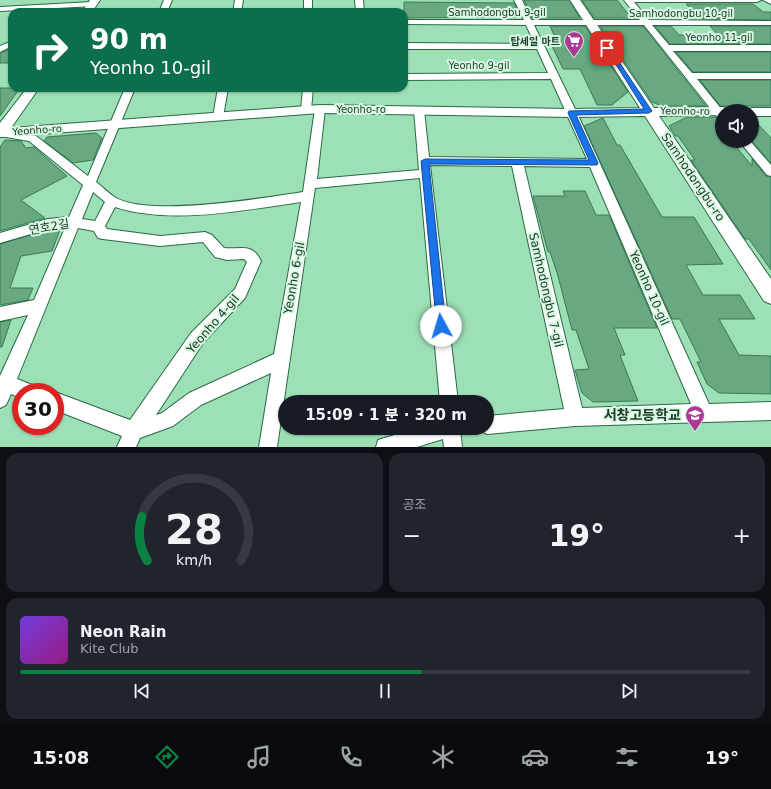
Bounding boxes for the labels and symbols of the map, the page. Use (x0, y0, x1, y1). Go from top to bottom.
street label: Samhodongbu 9-gil (448, 7, 546, 18)
street label: Samhodongbu 10-gil (629, 8, 733, 19)
supermarket icon: 탑세일 마트 (563, 30, 585, 58)
pin (590, 31, 624, 65)
street label: Yeonho 11-gil (684, 32, 753, 43)
place label: 탑세일 마트 (511, 36, 560, 47)
street label: Yeonho 9-gil (448, 60, 509, 71)
street label: Yeonho-ro (335, 104, 386, 115)
street label: Yeonho-ro (659, 105, 710, 117)
street label: Yeonho-ro (11, 123, 62, 137)
street label: Samhodongbu-ro (658, 130, 728, 224)
street label: 연호2길 (28, 217, 70, 237)
street label: Samhodongbu 7-gil (526, 231, 566, 349)
street label: Yeonho 6-gil (281, 241, 307, 316)
street label: Yeonho 10-gil (626, 247, 672, 328)
street label: Yeonho 4-gil (183, 292, 242, 357)
position arrow (420, 305, 462, 347)
speed limit sign: 30 (12, 383, 64, 435)
school or university icon: 서창고등학교 (684, 404, 706, 432)
place label: 서창고등학교 (604, 407, 681, 423)

